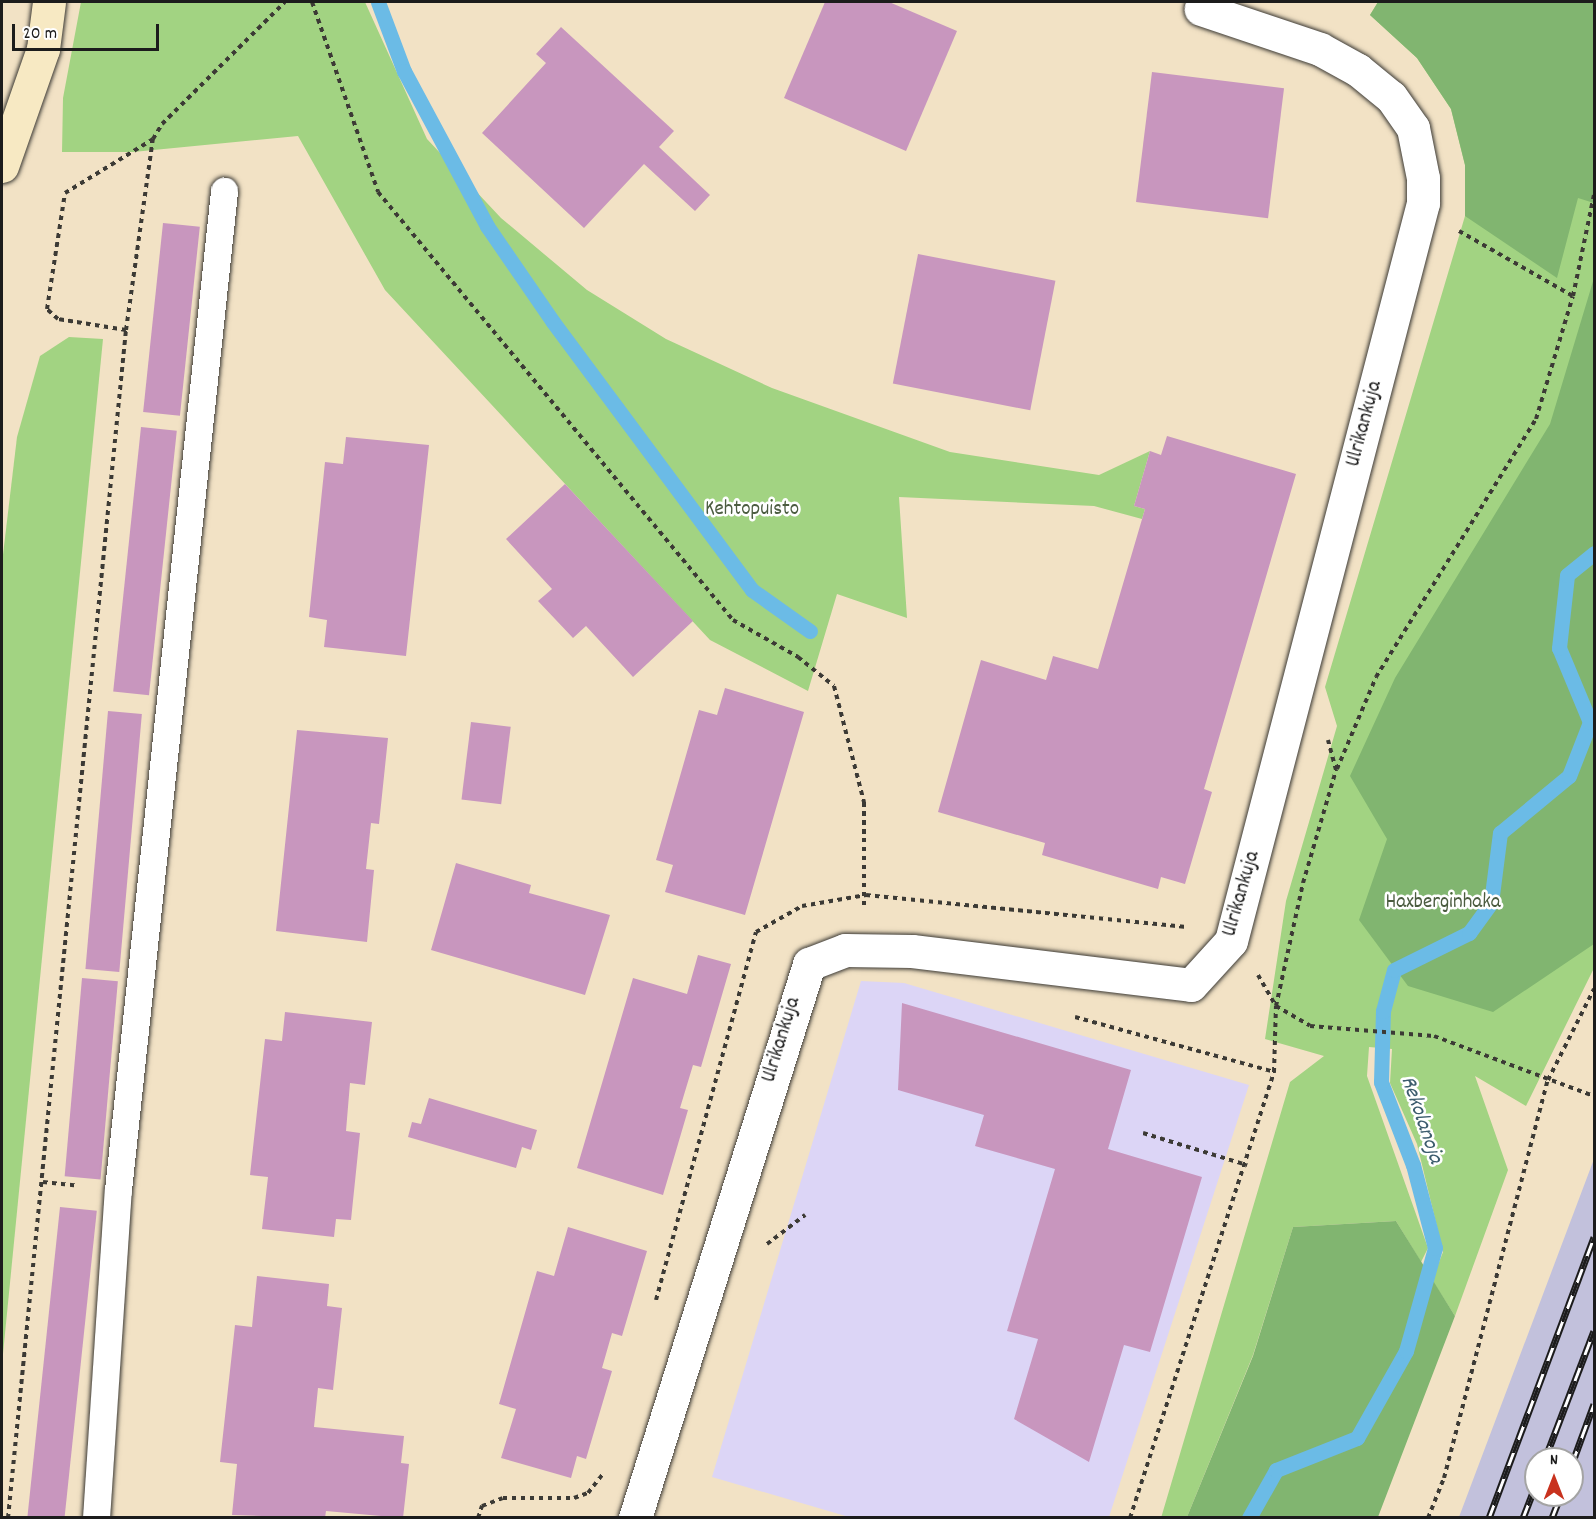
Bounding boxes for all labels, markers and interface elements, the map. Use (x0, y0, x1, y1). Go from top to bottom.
scale bar (15, 12, 162, 50)
text: 20 m (23, 22, 57, 47)
street label: Ulrikankuja (1341, 378, 1389, 470)
park label: Kehtopuisto (705, 497, 799, 523)
street label: Ulrikankuja (1218, 848, 1266, 940)
park label: Haxberginhaka (1385, 890, 1501, 916)
street label: Ulrikankuja (757, 994, 807, 1086)
water label: Rekolanoja (1394, 1073, 1448, 1167)
north arrow (1524, 1447, 1584, 1507)
text: N (1550, 1449, 1558, 1472)

